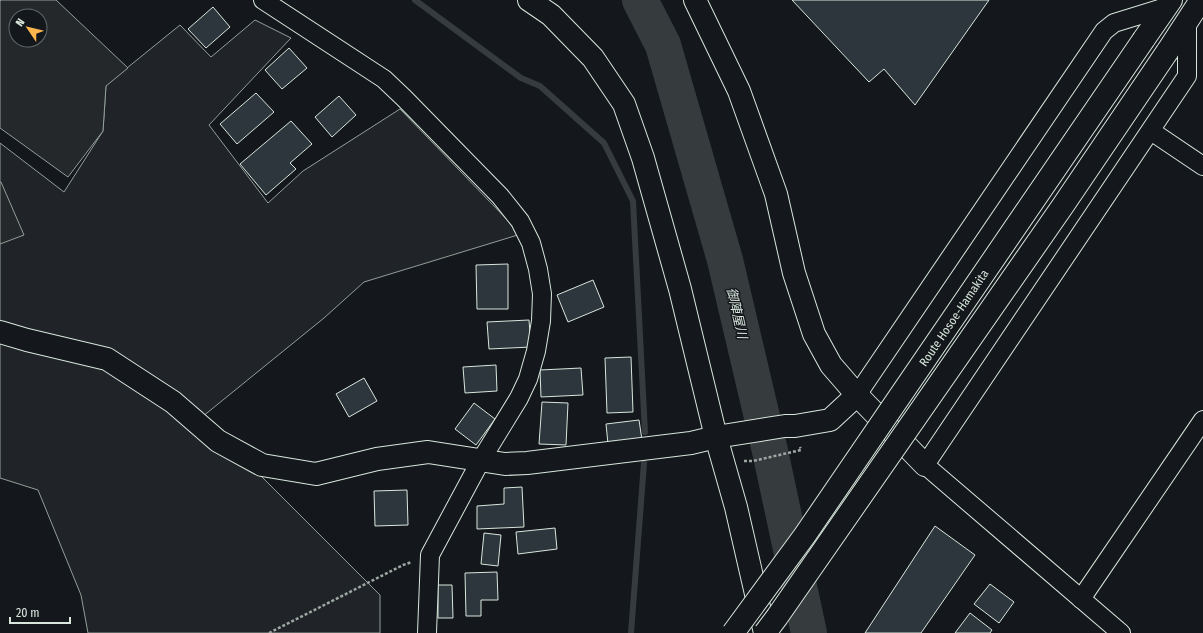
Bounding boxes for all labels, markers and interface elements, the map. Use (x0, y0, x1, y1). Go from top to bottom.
north arrow (8, 8, 48, 48)
text: N (13, 16, 27, 29)
street label: Route Hosoe-Hamakita (916, 267, 992, 369)
water label: 御陣屋川 (724, 286, 751, 342)
scale bar (10, 599, 70, 625)
text: 20 m (16, 606, 40, 620)

